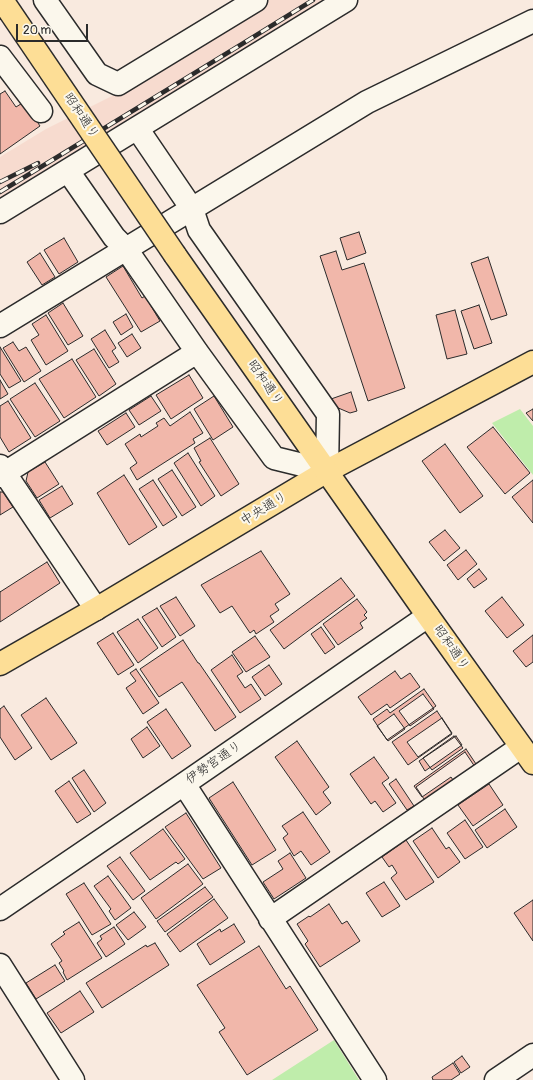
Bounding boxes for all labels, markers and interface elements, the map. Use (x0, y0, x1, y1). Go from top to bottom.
scale bar (18, 16, 90, 42)
text: 20 m (23, 23, 51, 38)
street label: 昭和通り (60, 90, 102, 142)
street label: 昭和通り (244, 357, 286, 409)
street label: 中央通り (238, 489, 290, 529)
street label: 昭和通り (430, 622, 472, 674)
street label: 伊勢宮通り (183, 738, 245, 788)

